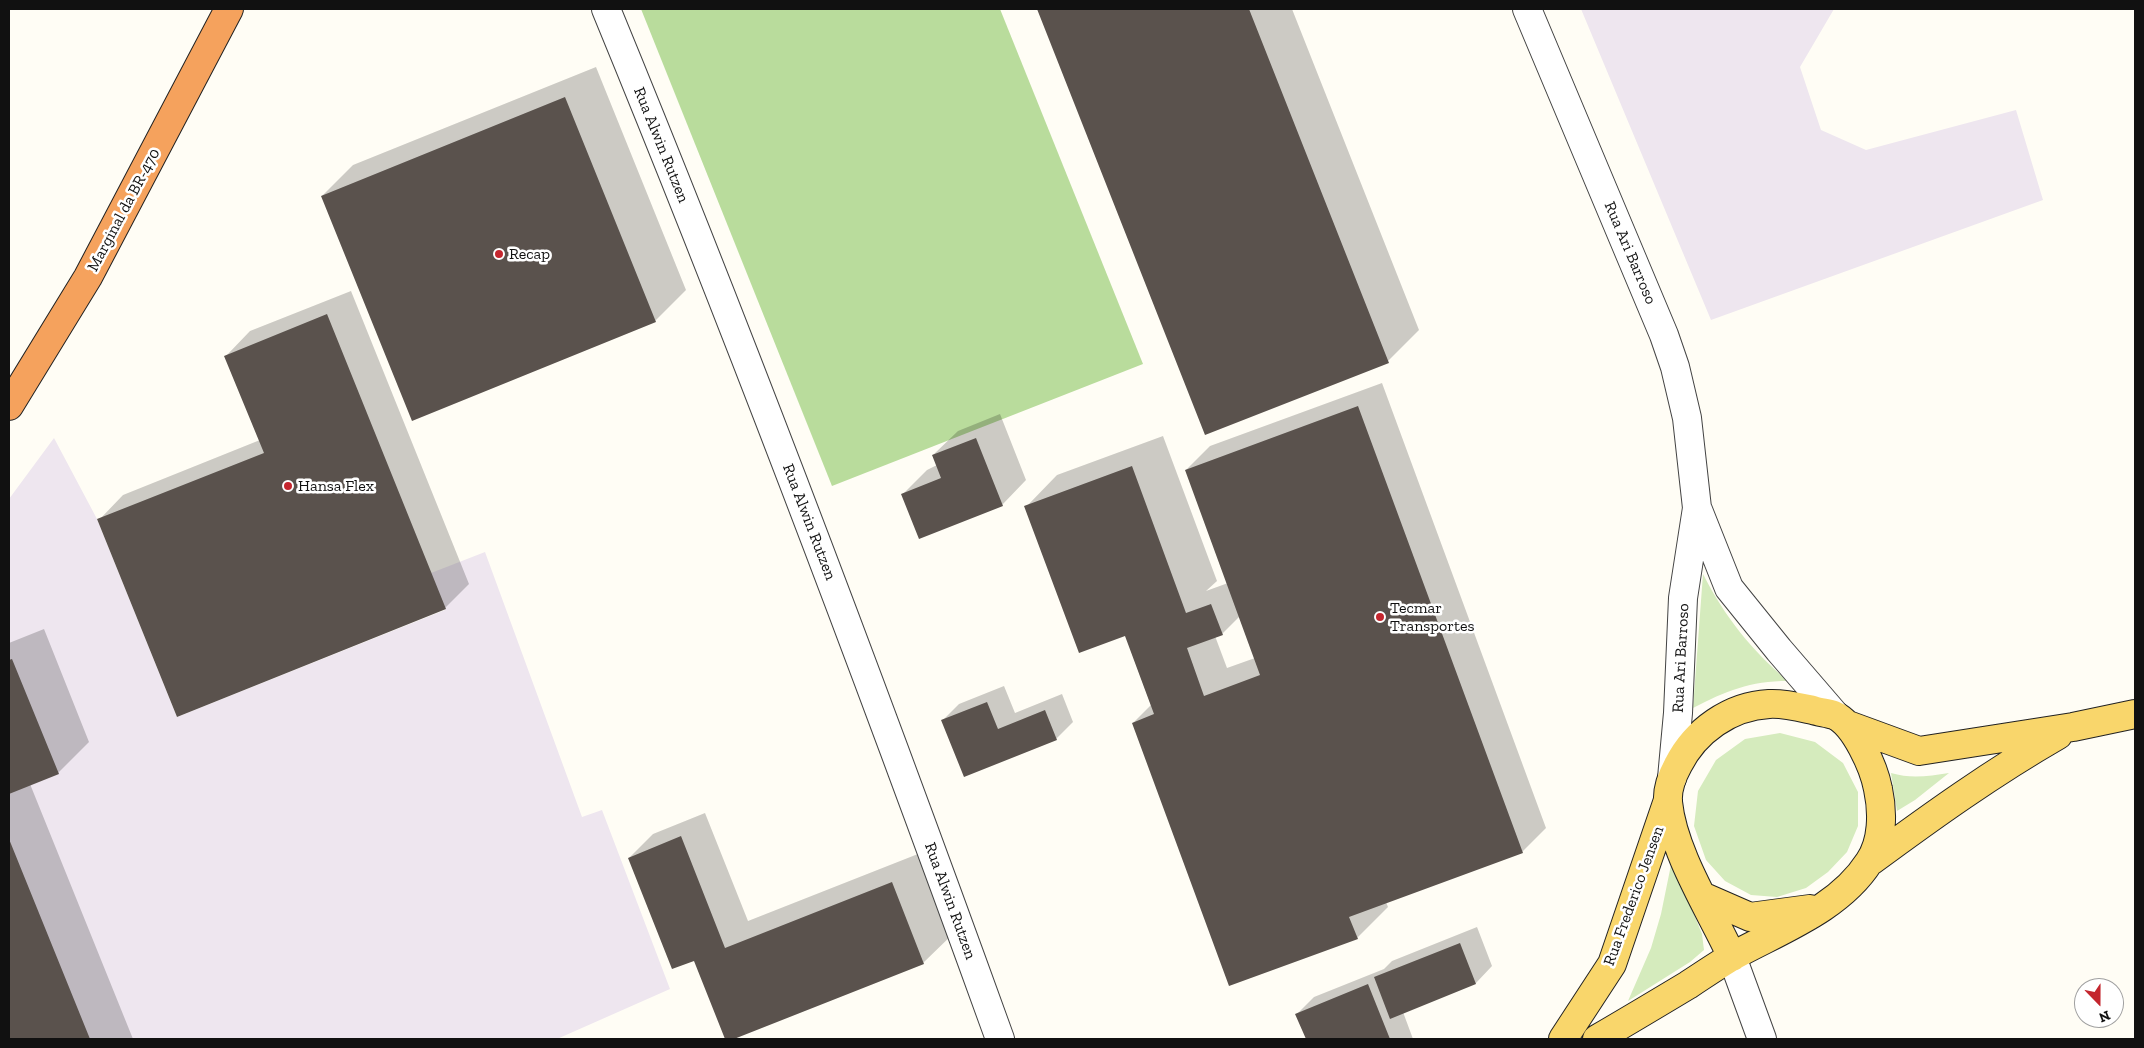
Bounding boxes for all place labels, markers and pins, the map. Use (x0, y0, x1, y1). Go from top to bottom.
place label: Recap (509, 244, 550, 264)
marker: Recap (493, 248, 505, 260)
place label: Hansa Flex (298, 476, 374, 496)
marker: Hansa Flex (282, 480, 294, 492)
place label: Tecmar Transportes (1390, 598, 1474, 636)
marker: Tecmar Transportes (1374, 611, 1386, 623)

